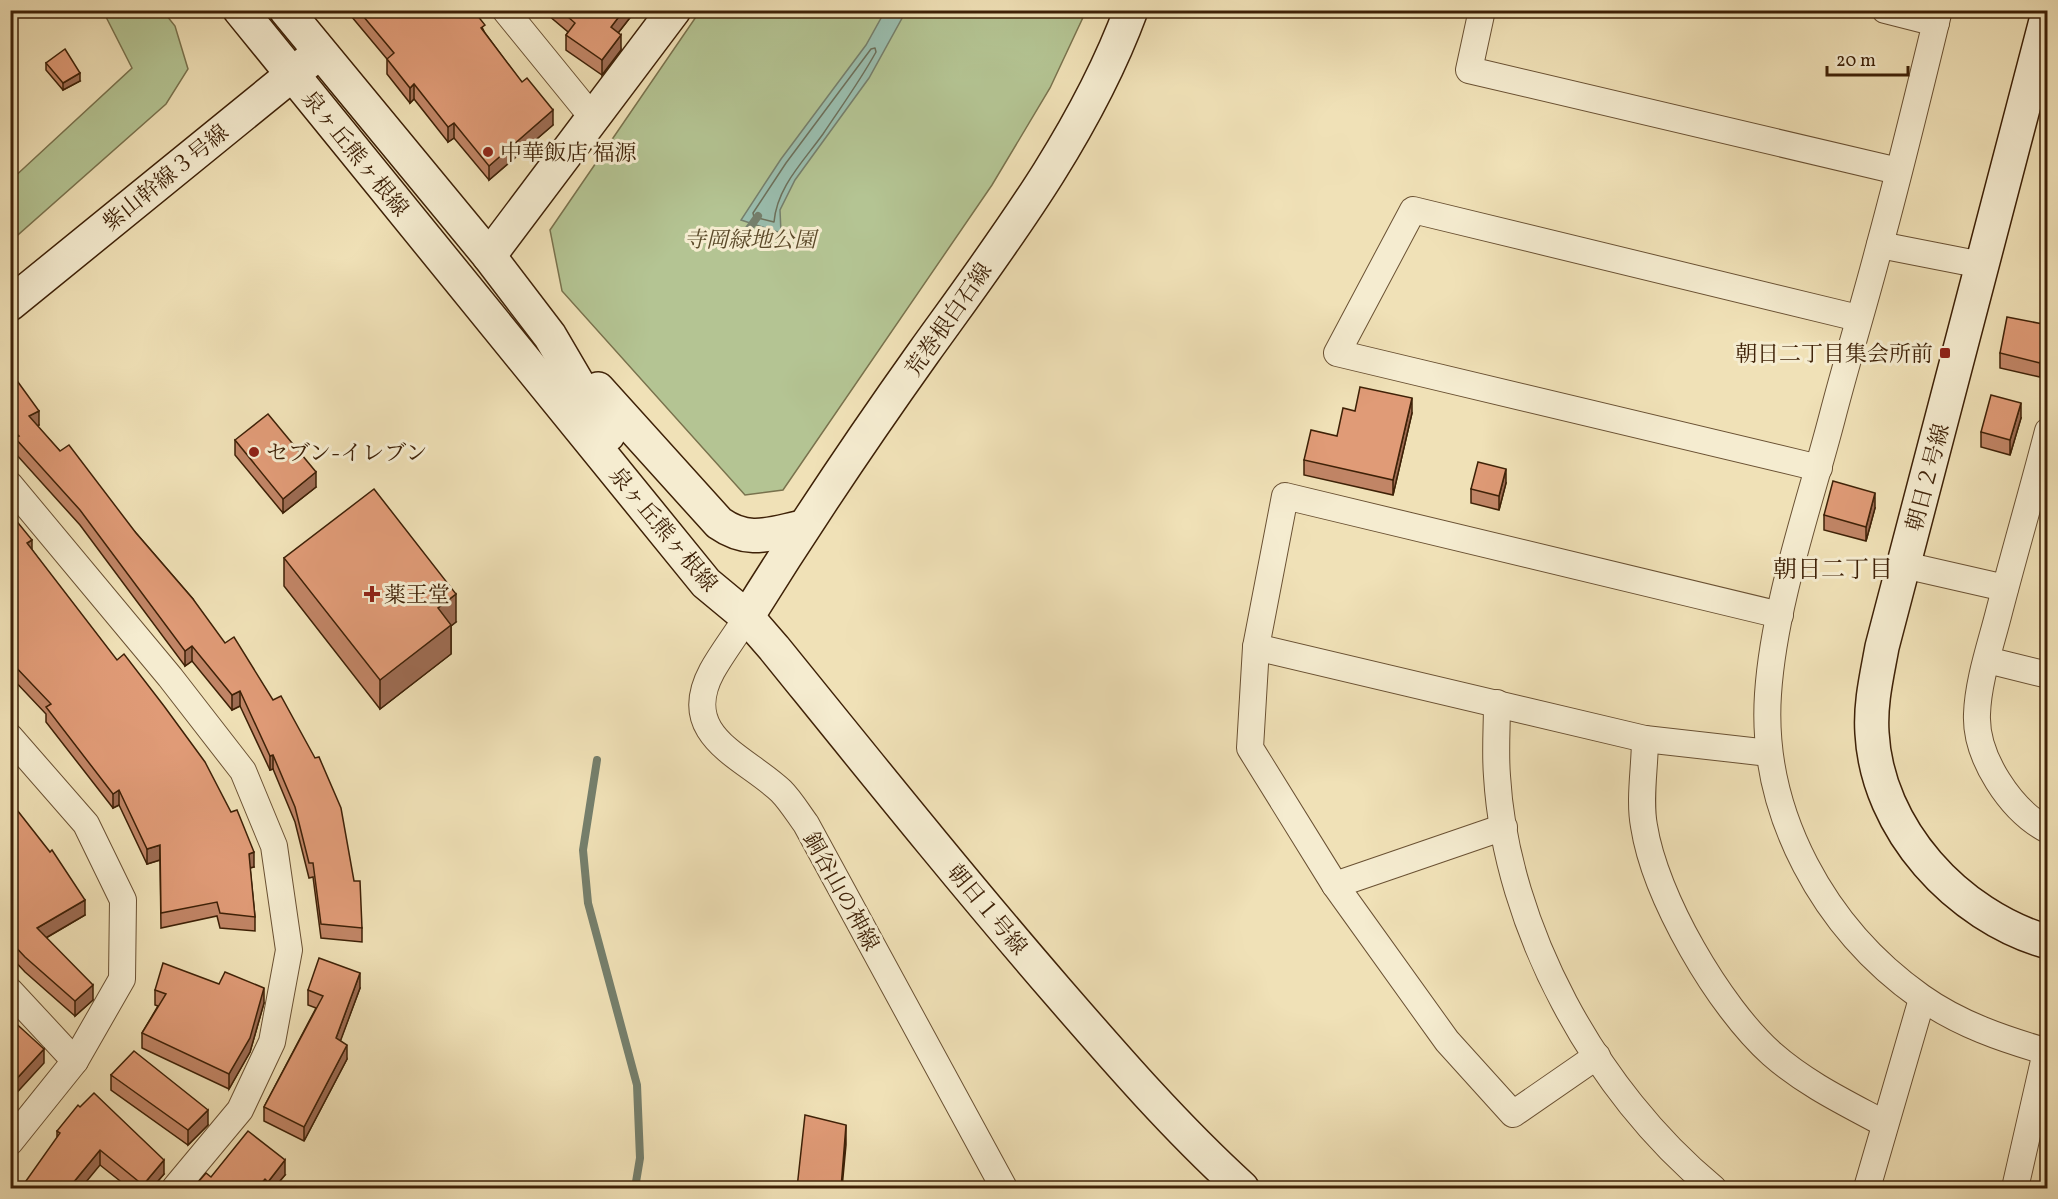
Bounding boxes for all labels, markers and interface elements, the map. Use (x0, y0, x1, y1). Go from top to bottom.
scale bar (1827, 39, 1908, 77)
text: 20 m (1836, 49, 1876, 74)
street label: 泉ヶ丘熊ヶ根線 (294, 85, 415, 224)
street label: 紫山幹線３号線 (97, 118, 236, 239)
place label: 中華飯店 福源 (500, 139, 636, 170)
marker: 中華飯店 福源 (481, 145, 495, 159)
park label: 寺岡緑地公園 (684, 226, 819, 257)
street label: 荒巻根白石線 (899, 257, 1001, 383)
place label: 朝日二丁目集会所前 (1735, 340, 1933, 371)
marker: 朝日二丁目集会所前 (1938, 346, 1952, 360)
street label: 朝日２号線 (1900, 421, 1959, 535)
place label: セブン-イレブン (266, 439, 427, 470)
marker: セブン-イレブン (247, 445, 261, 459)
street label: 泉ヶ丘熊ヶ根線 (601, 462, 723, 600)
district label: 朝日二丁目 (1773, 554, 1893, 588)
place label: 薬王堂 (384, 581, 450, 612)
marker: 薬王堂 (365, 587, 379, 601)
street label: 銅谷山の神線 (794, 827, 885, 957)
street label: 朝日１号線 (939, 859, 1033, 963)

